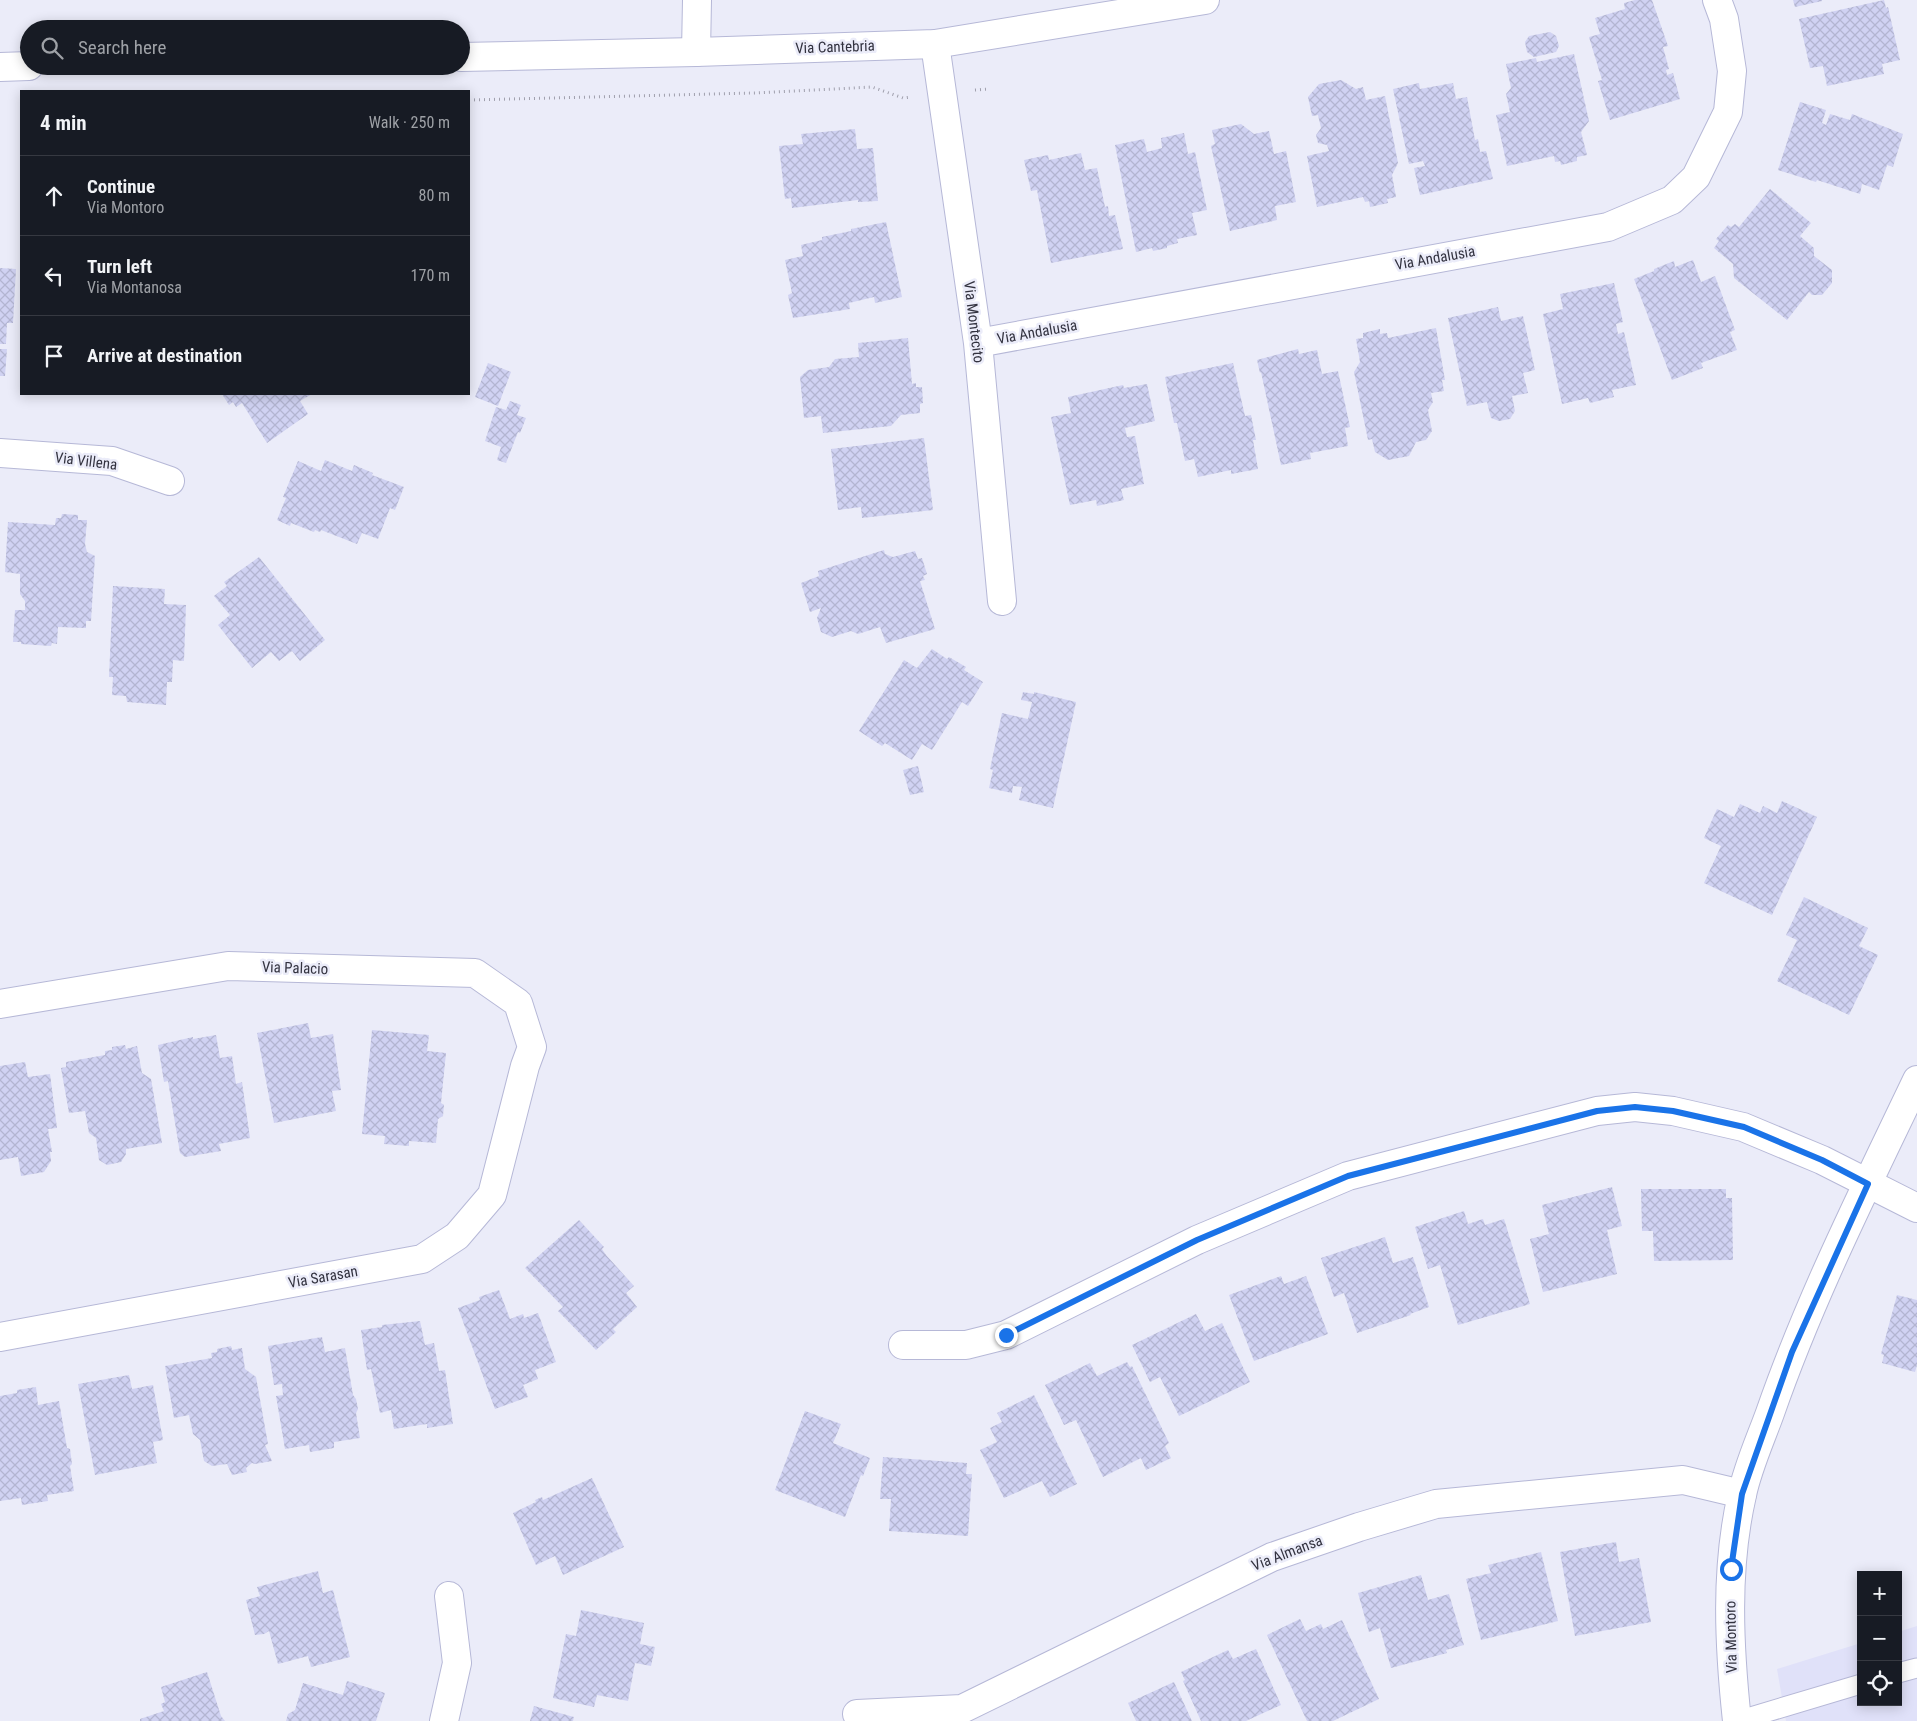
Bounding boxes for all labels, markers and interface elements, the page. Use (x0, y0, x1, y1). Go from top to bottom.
search box (20, 20, 470, 75)
icon: search (38, 34, 66, 62)
text: Search here (78, 36, 166, 59)
street label: Via Cantebria (795, 37, 875, 57)
text: 4 min (40, 111, 87, 135)
text: Walk · 250 m (369, 113, 450, 132)
text: Continue (87, 175, 155, 198)
icon: ahead (40, 182, 68, 210)
text: 80 m (418, 186, 450, 205)
text: Via Montoro (87, 198, 164, 217)
street label: Via Andalusia (1393, 242, 1477, 274)
text: Turn left (87, 255, 152, 278)
icon: left (40, 262, 68, 290)
text: 170 m (411, 266, 450, 285)
text: Via Montanosa (87, 278, 182, 297)
street label: Via Montecito (960, 280, 988, 364)
street label: Via Andalusia (995, 316, 1079, 348)
icon: arrive (40, 342, 68, 370)
text: Arrive at destination (87, 344, 242, 367)
street label: Via Villena (54, 448, 118, 474)
street label: Via Palacio (261, 958, 329, 978)
street label: Via Sarasan (287, 1262, 359, 1292)
route end (995, 1324, 1018, 1347)
street label: Via Almansa (1249, 1531, 1325, 1575)
route start (1720, 1558, 1743, 1581)
map controls (1857, 1571, 1902, 1706)
button: + (1857, 1571, 1902, 1616)
street label: Via Montoro (1721, 1601, 1741, 1673)
button: − (1857, 1616, 1902, 1661)
button: locate (1857, 1661, 1902, 1706)

